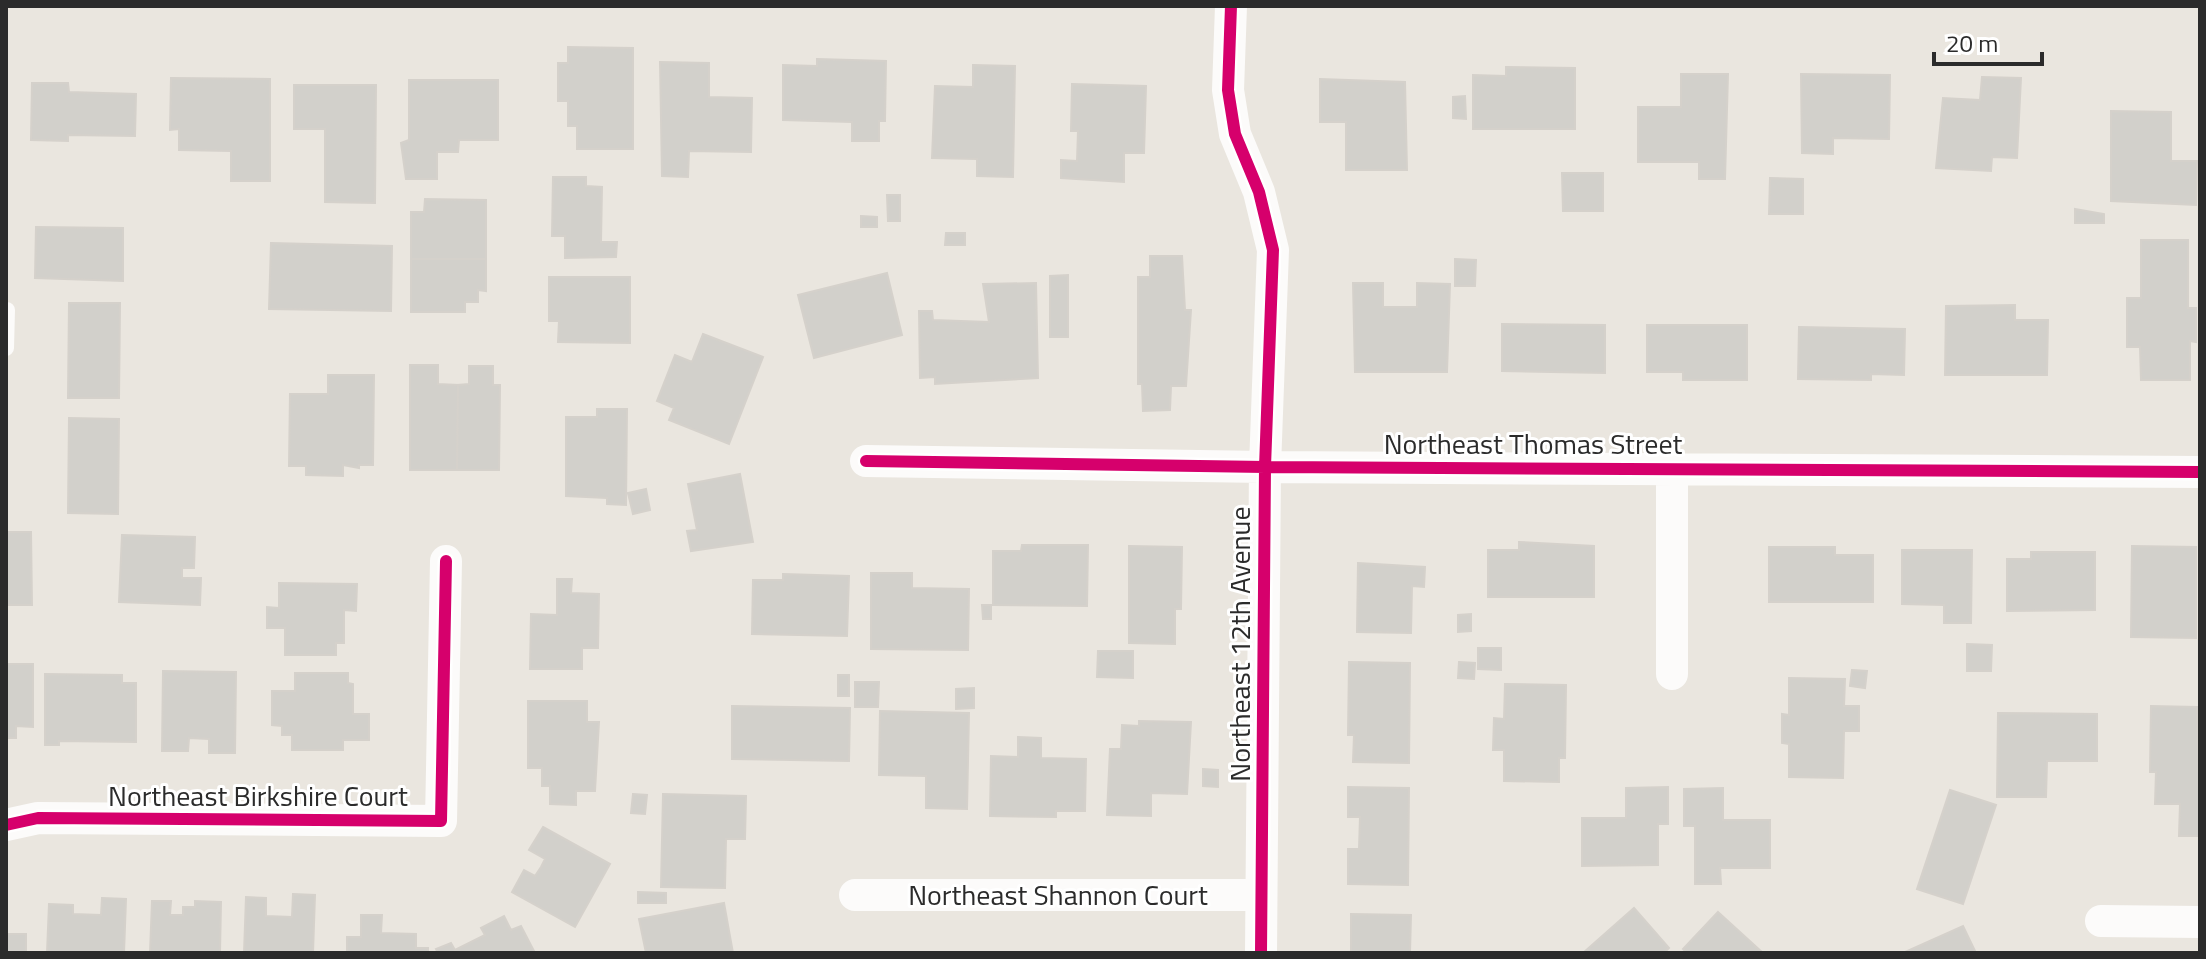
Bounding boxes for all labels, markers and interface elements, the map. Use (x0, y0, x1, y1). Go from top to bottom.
scale bar (1934, 16, 2042, 66)
text: 20 m (1946, 25, 1998, 61)
street label: Northeast Thomas Street (1384, 422, 1682, 465)
street label: Northeast 12th Avenue (1218, 506, 1261, 782)
street label: Northeast Birkshire Court (108, 774, 408, 817)
street label: Northeast Shannon Court (908, 873, 1208, 916)

